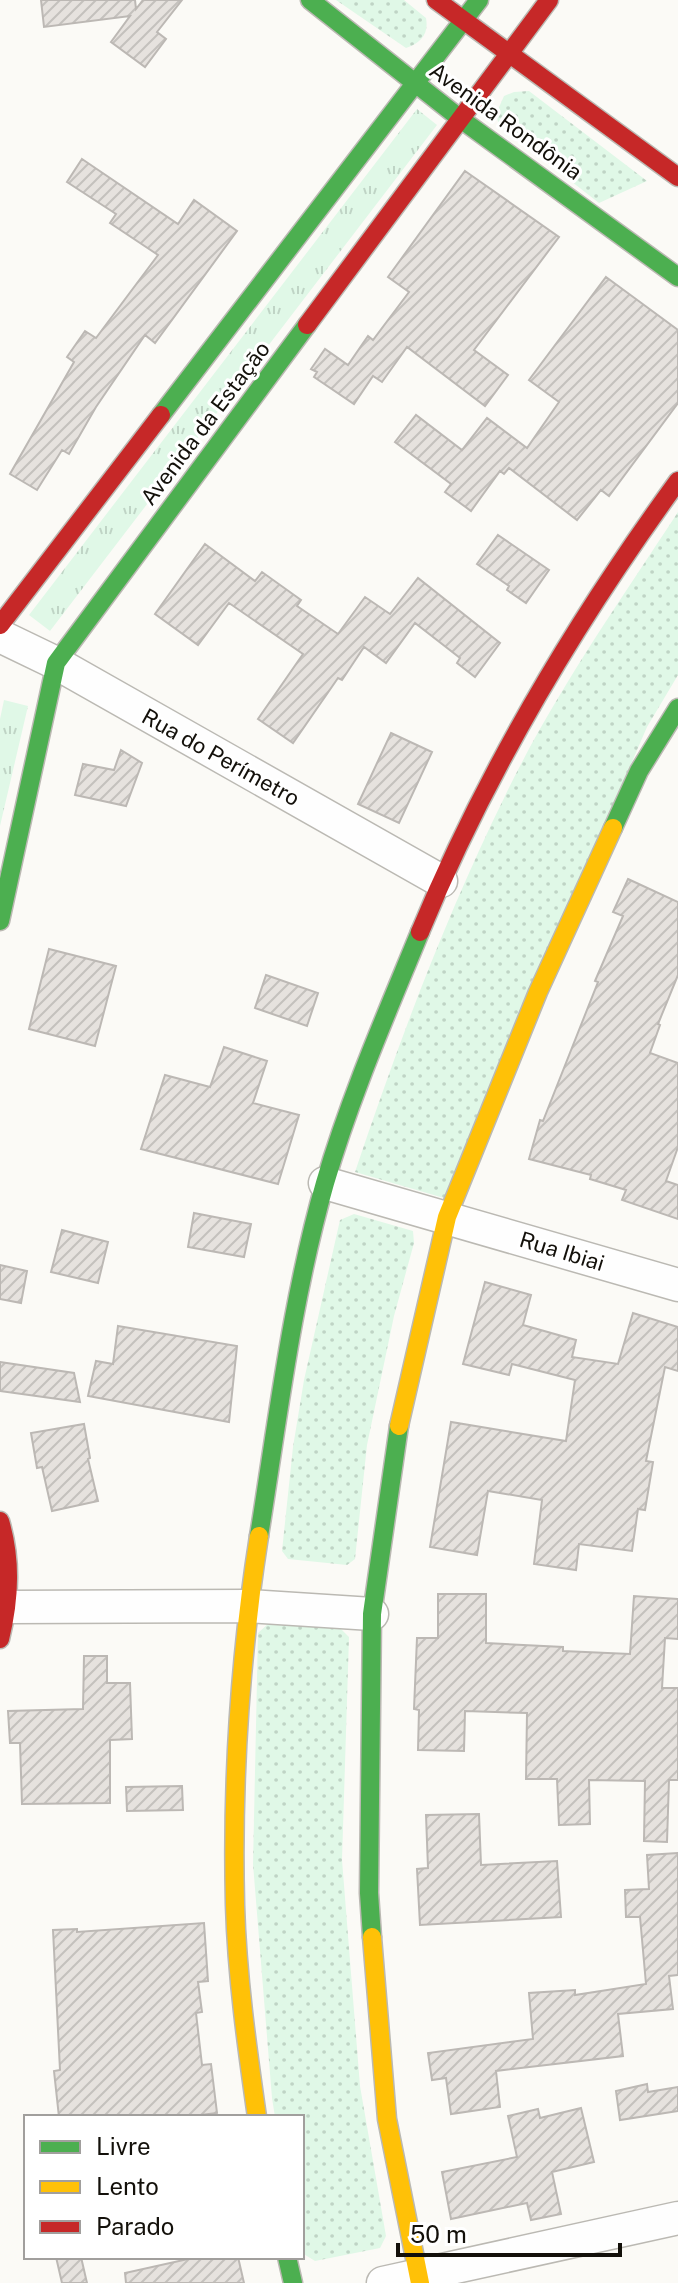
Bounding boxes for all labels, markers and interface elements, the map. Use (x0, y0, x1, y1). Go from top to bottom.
street label: Avenida Rondônia (425, 57, 587, 185)
street label: Avenida da Estação (135, 336, 275, 510)
street label: Rua do Perímetro (138, 703, 304, 811)
street label: Rua Ibiai (516, 1226, 608, 1276)
legend (24, 2115, 304, 2259)
text: Livre (96, 2132, 151, 2160)
text: Lento (96, 2172, 159, 2200)
scale bar (398, 2207, 620, 2257)
text: Parado (96, 2212, 174, 2240)
text: 50 m (410, 2220, 467, 2248)

